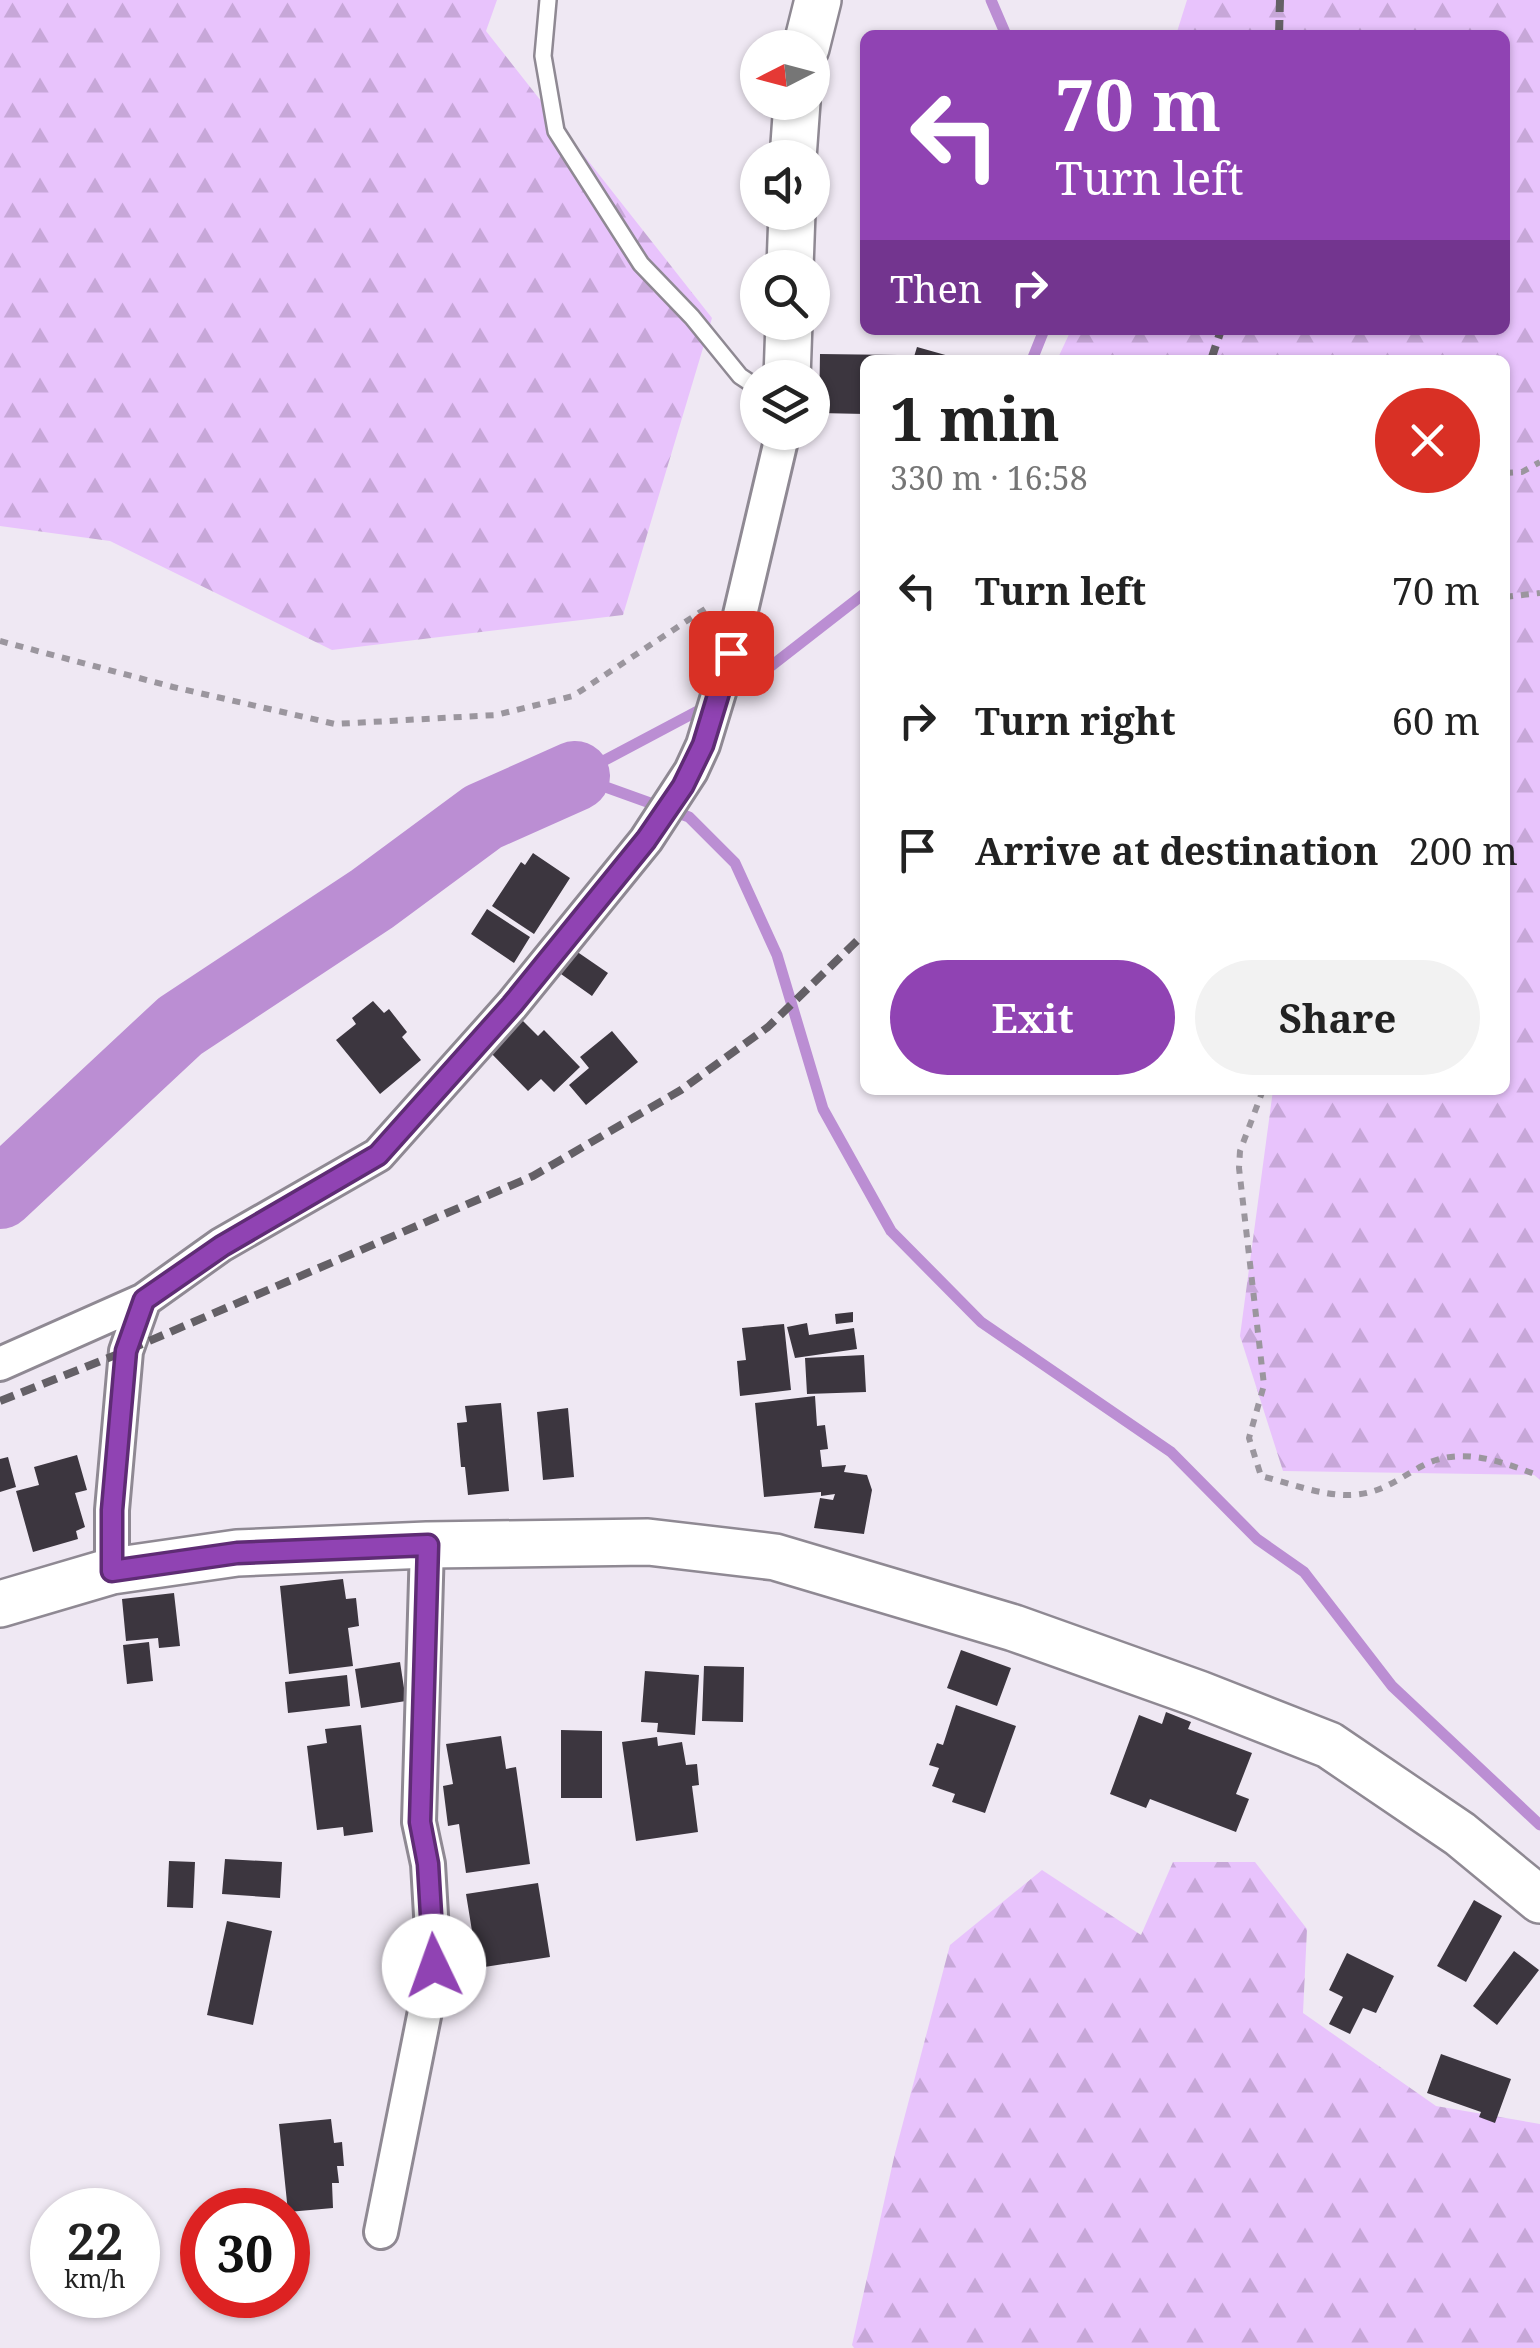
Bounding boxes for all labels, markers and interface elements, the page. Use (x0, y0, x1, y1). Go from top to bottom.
north arrow (740, 30, 830, 120)
map controls (740, 30, 830, 450)
text: 70 m (1055, 56, 1221, 152)
icon: left (890, 70, 1020, 200)
button: sound (740, 140, 830, 230)
text: Turn left (1055, 147, 1244, 208)
button: search (740, 250, 830, 340)
icon: right (1002, 260, 1057, 315)
text: Then (890, 262, 982, 314)
button: layers (740, 360, 830, 450)
text: 1 min (890, 377, 1060, 459)
button: close (1375, 388, 1480, 493)
text: 330 m · 16:58 (890, 456, 1088, 499)
icon: left (890, 563, 945, 618)
text: Turn left (975, 564, 1146, 616)
text: 70 m (1392, 564, 1480, 616)
pin (689, 611, 774, 696)
icon: arrive (704, 626, 759, 681)
icon: right (890, 693, 945, 748)
text: Turn right (975, 694, 1176, 746)
text: 60 m (1392, 694, 1480, 746)
icon: arrive (890, 823, 945, 878)
text: Arrive at destination (975, 824, 1379, 876)
text: 200 m (1409, 824, 1518, 876)
button: Exit (890, 960, 1175, 1075)
button: Share (1195, 960, 1480, 1075)
position arrow (382, 1914, 486, 2018)
speed limit sign: 30 (180, 2188, 310, 2318)
text: 22 (67, 2207, 123, 2275)
text: km/h (64, 2261, 126, 2295)

